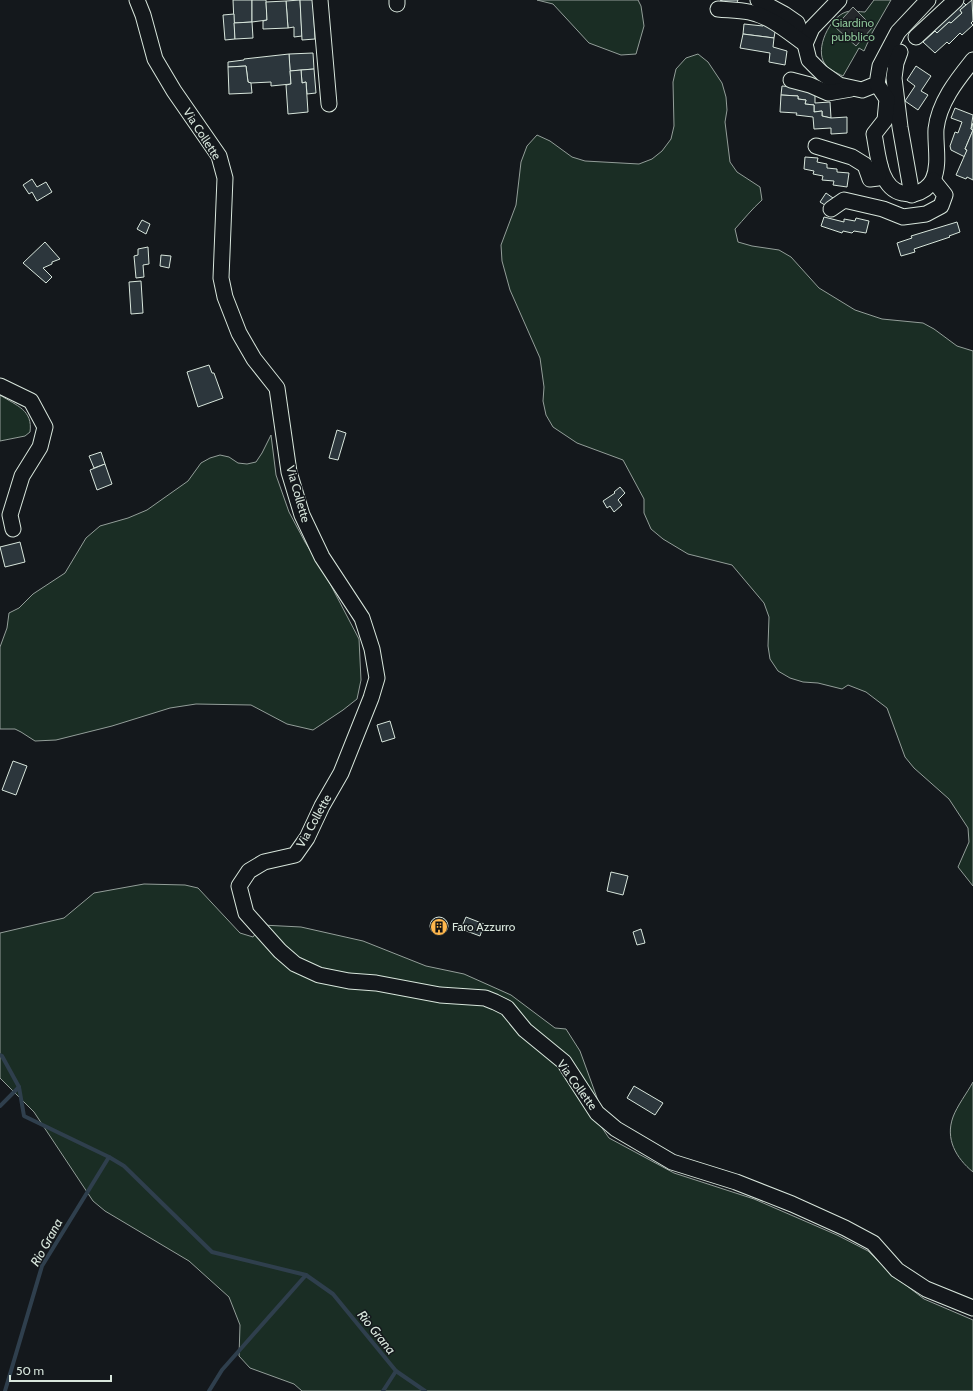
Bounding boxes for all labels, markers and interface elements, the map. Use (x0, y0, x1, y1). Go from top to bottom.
park label: Giardino pubblico (831, 15, 875, 44)
street label: Via Collette (180, 105, 225, 162)
street label: Via Collette (283, 464, 314, 524)
street label: Via Collette (293, 791, 334, 850)
building icon: Faro Azzurro (429, 917, 449, 937)
place label: Faro Azzurro (452, 919, 516, 934)
street label: Via Collette (554, 1057, 601, 1113)
water label: Rio Grana (26, 1215, 66, 1269)
water label: Rio Grana (354, 1307, 400, 1357)
scale bar (10, 1357, 111, 1383)
text: 50 m (16, 1363, 44, 1378)

